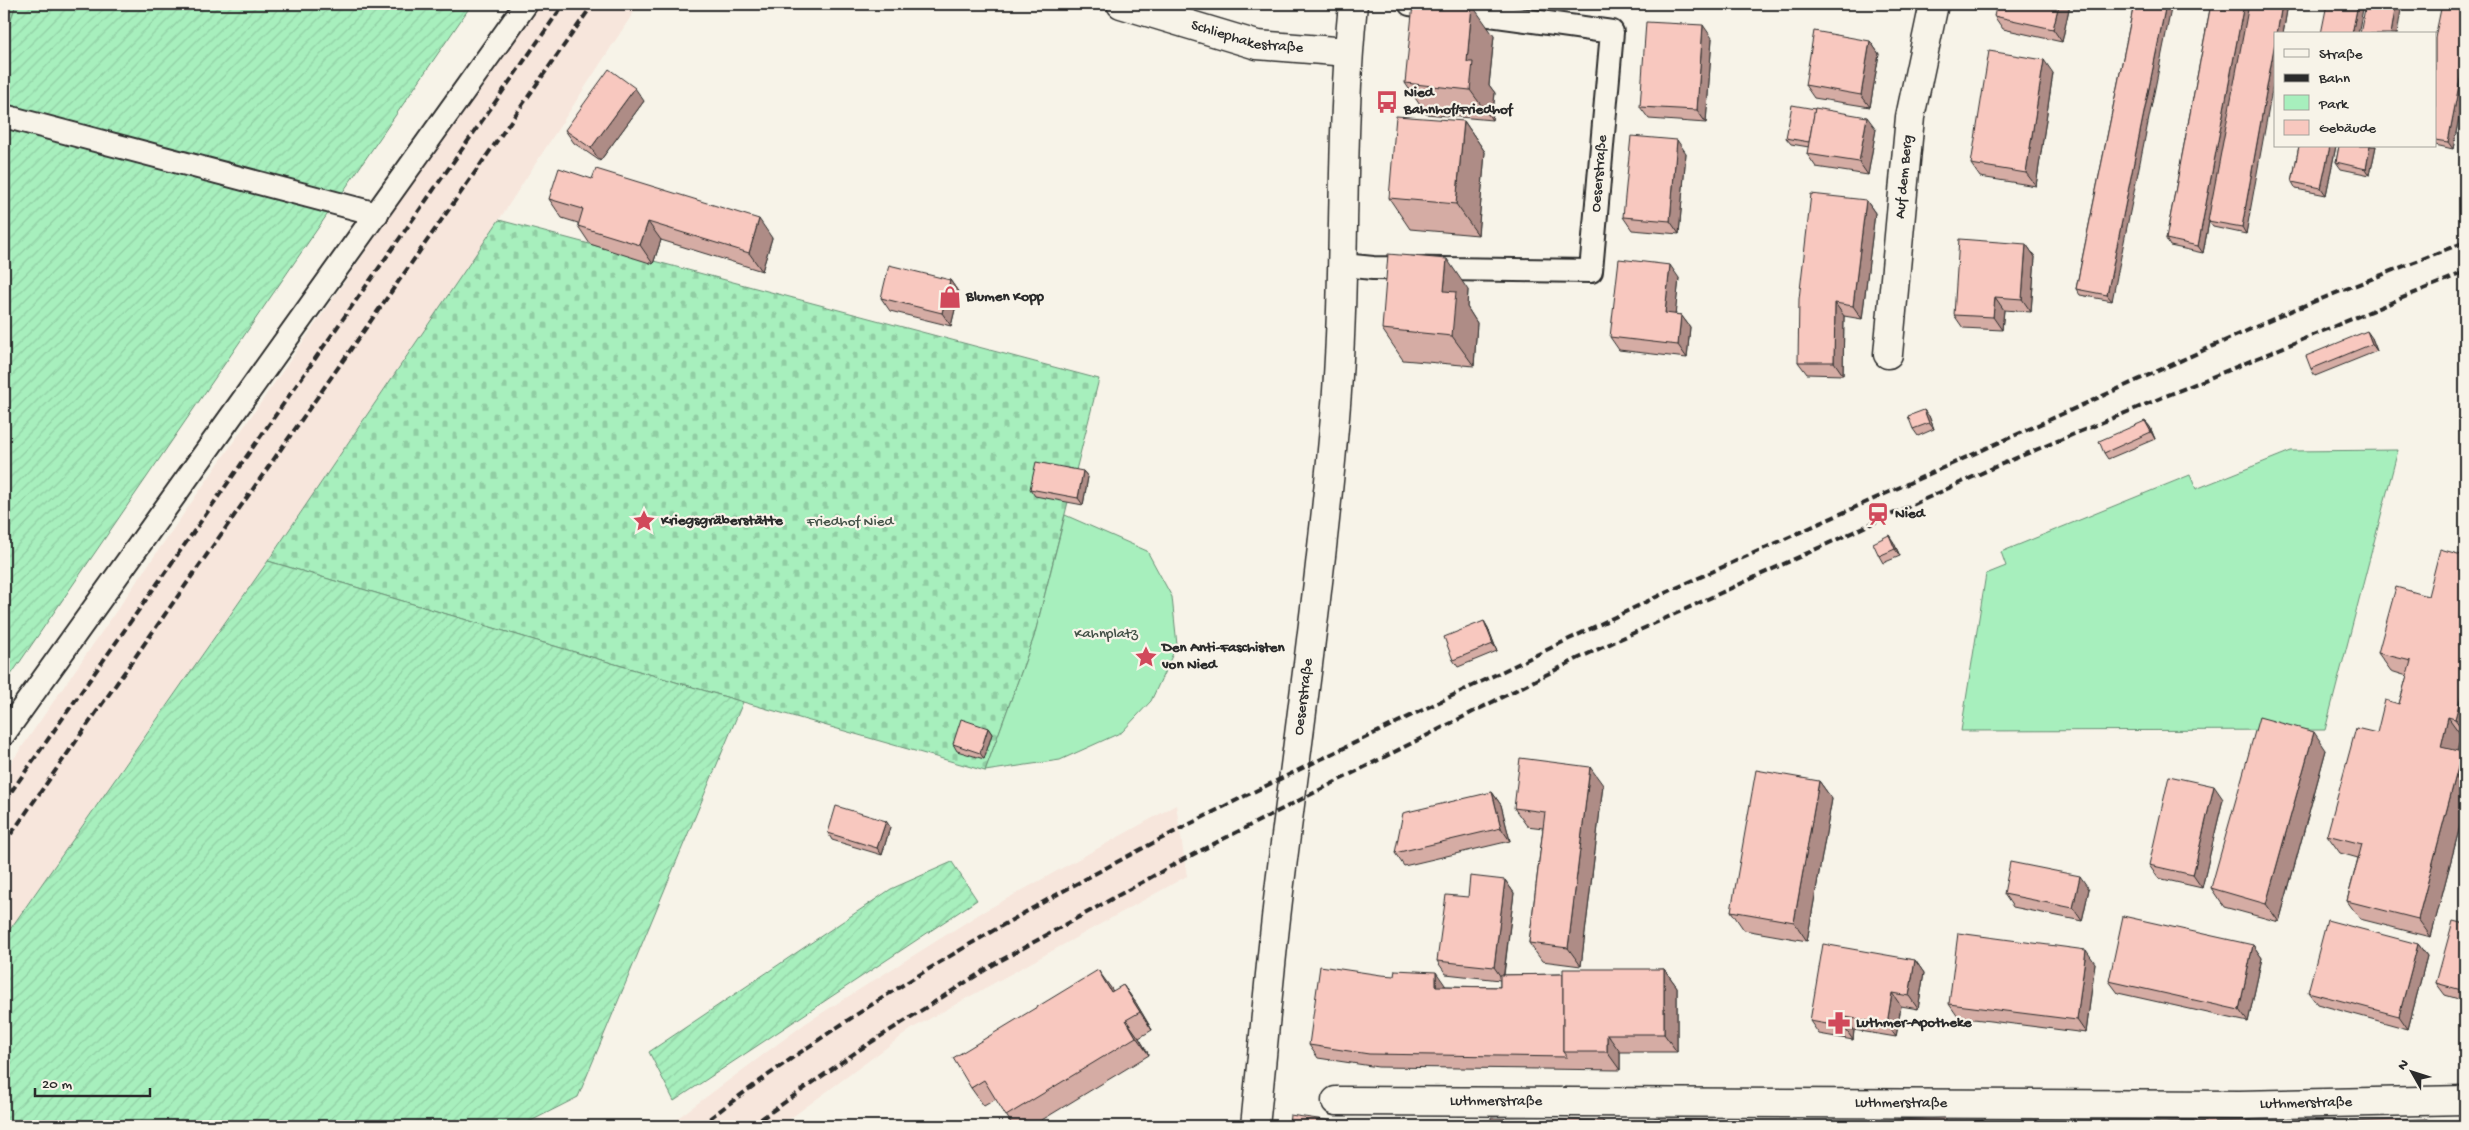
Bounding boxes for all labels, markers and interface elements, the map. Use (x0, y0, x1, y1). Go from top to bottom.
street label: Schliephakestraße (1189, 17, 1304, 58)
legend (2274, 32, 2436, 148)
text: Straße (2319, 46, 2363, 64)
text: Bahn (2318, 70, 2350, 88)
place label: Nied Bahnhof/Friedhof (1403, 84, 1514, 119)
bus stop icon: Nied Bahnhof/Friedhof (1374, 89, 1400, 115)
text: Park (2318, 96, 2349, 114)
text: Gebäude (2319, 120, 2376, 138)
street label: Oeserstraße (1587, 134, 1612, 213)
street label: Auf dem Berg (1892, 134, 1917, 219)
shop icon: Blumen Kopp (937, 284, 963, 310)
place label: Blumen Kopp (965, 288, 1045, 306)
station icon: Nied (1865, 501, 1891, 527)
place label: Nied (1895, 505, 1927, 523)
place icon: Kriegsgräberstätte (631, 508, 657, 534)
place label: Kriegsgräberstätte (660, 512, 784, 530)
park label: Friedhof Nied (806, 513, 894, 531)
park label: Kahnplatz (1074, 625, 1138, 643)
place label: Den Anti-Faschisten von Nied (1160, 639, 1286, 674)
place icon: Den Anti-Faschisten von Nied (1133, 644, 1159, 670)
street label: Oeserstraße (1290, 657, 1318, 736)
pharmacy icon: Luthmer-Apotheke (1826, 1010, 1852, 1036)
place label: Luthmer-Apotheke (1856, 1014, 1973, 1032)
north arrow (2386, 1048, 2436, 1098)
text: N (2394, 1056, 2413, 1074)
scale bar (35, 1065, 150, 1097)
text: 20 m (42, 1076, 72, 1094)
street label: Luthmerstraße (1450, 1093, 1543, 1111)
street label: Luthmerstraße (1855, 1094, 1948, 1113)
street label: Luthmerstraße (2259, 1094, 2353, 1114)

